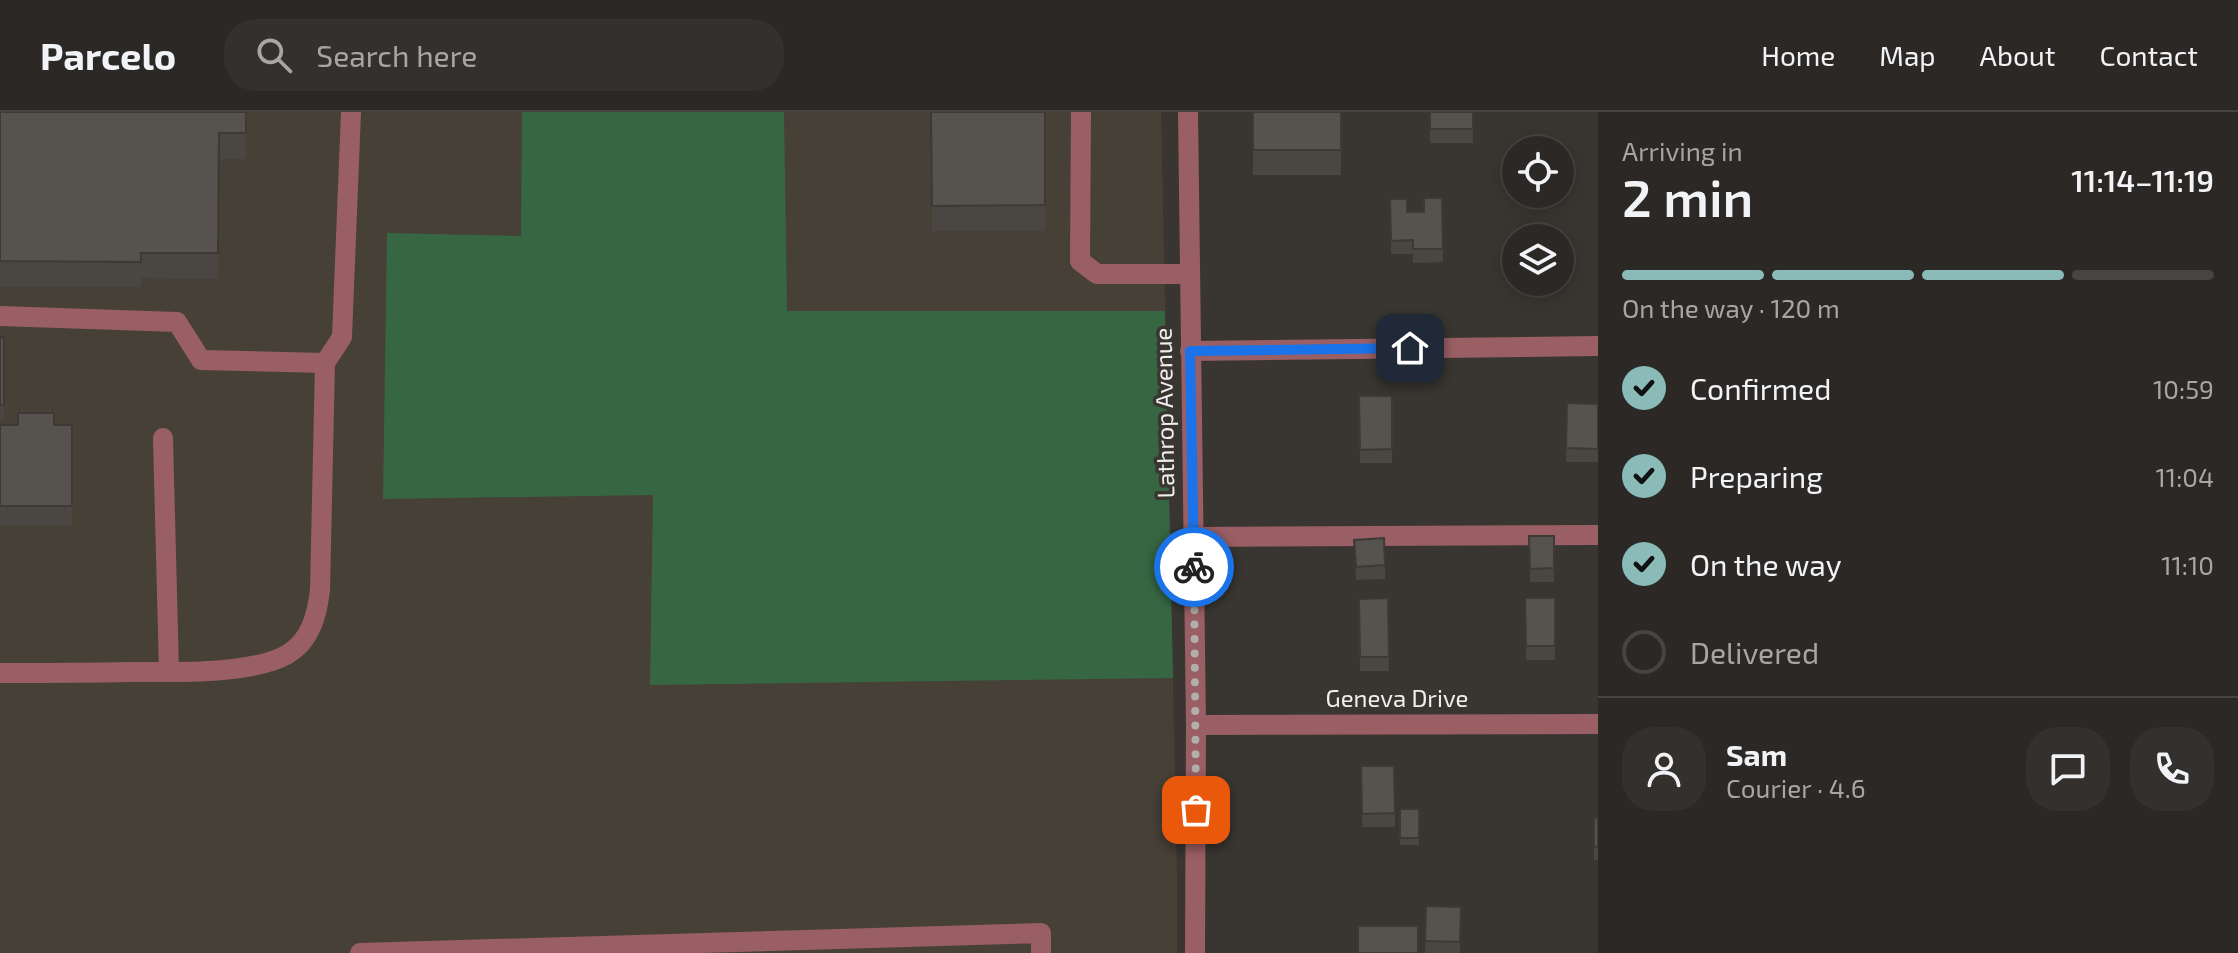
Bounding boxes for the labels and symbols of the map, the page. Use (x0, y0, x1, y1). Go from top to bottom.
pin (1376, 314, 1444, 382)
street label: Lathrop Avenue (1148, 327, 1179, 499)
courier (1154, 527, 1234, 607)
street label: Geneva Drive (1326, 683, 1468, 712)
pin (1162, 776, 1230, 844)

